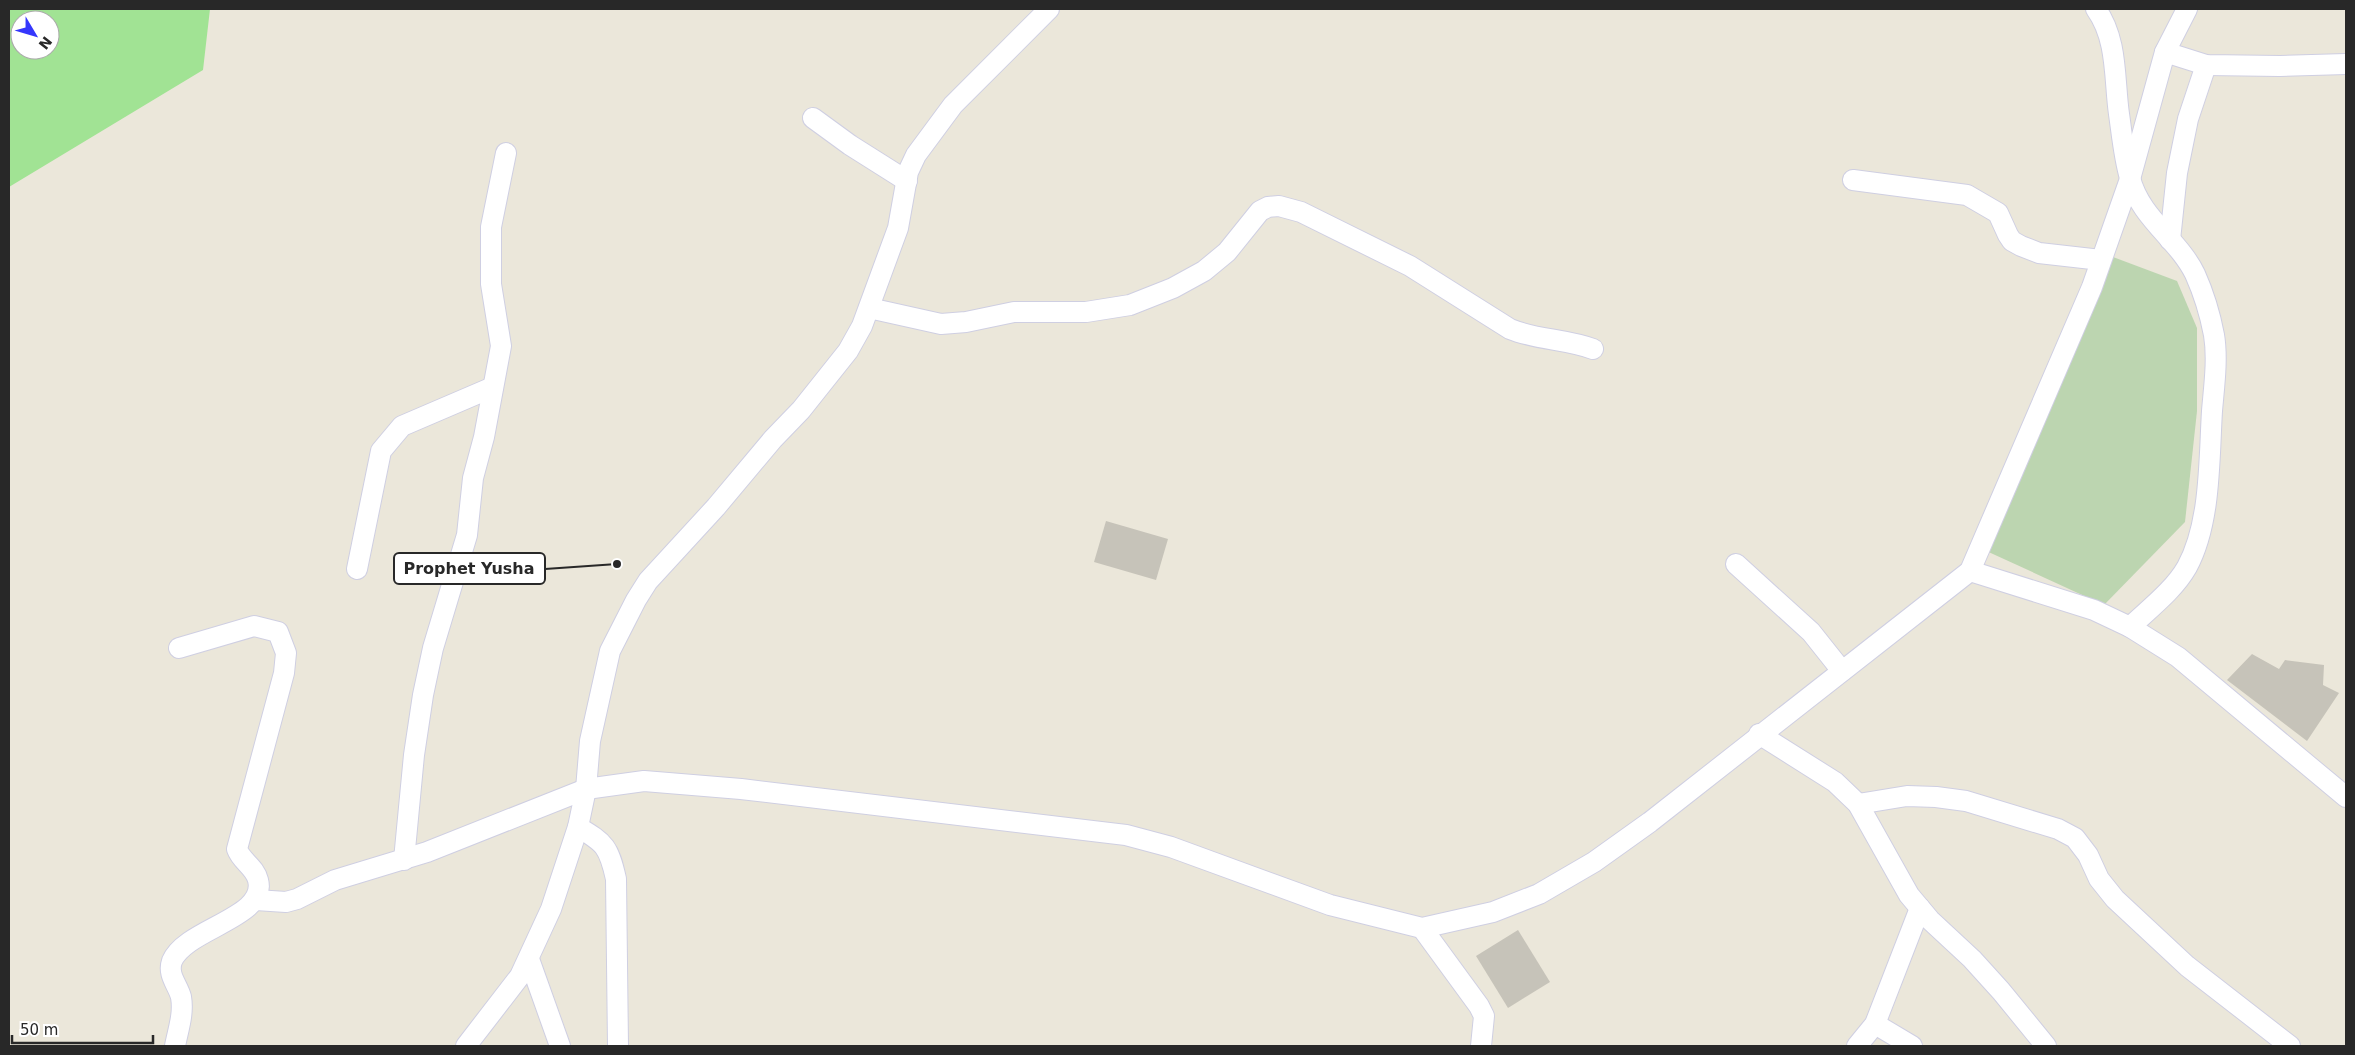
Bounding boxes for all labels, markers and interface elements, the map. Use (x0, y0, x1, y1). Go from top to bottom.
north arrow (10, 10, 60, 60)
text: N (35, 33, 55, 53)
callout: Prophet Yusha (394, 553, 545, 584)
text: Prophet Yusha (403, 559, 535, 578)
scale bar (12, 1012, 154, 1044)
text: 50 m (20, 1021, 58, 1039)

